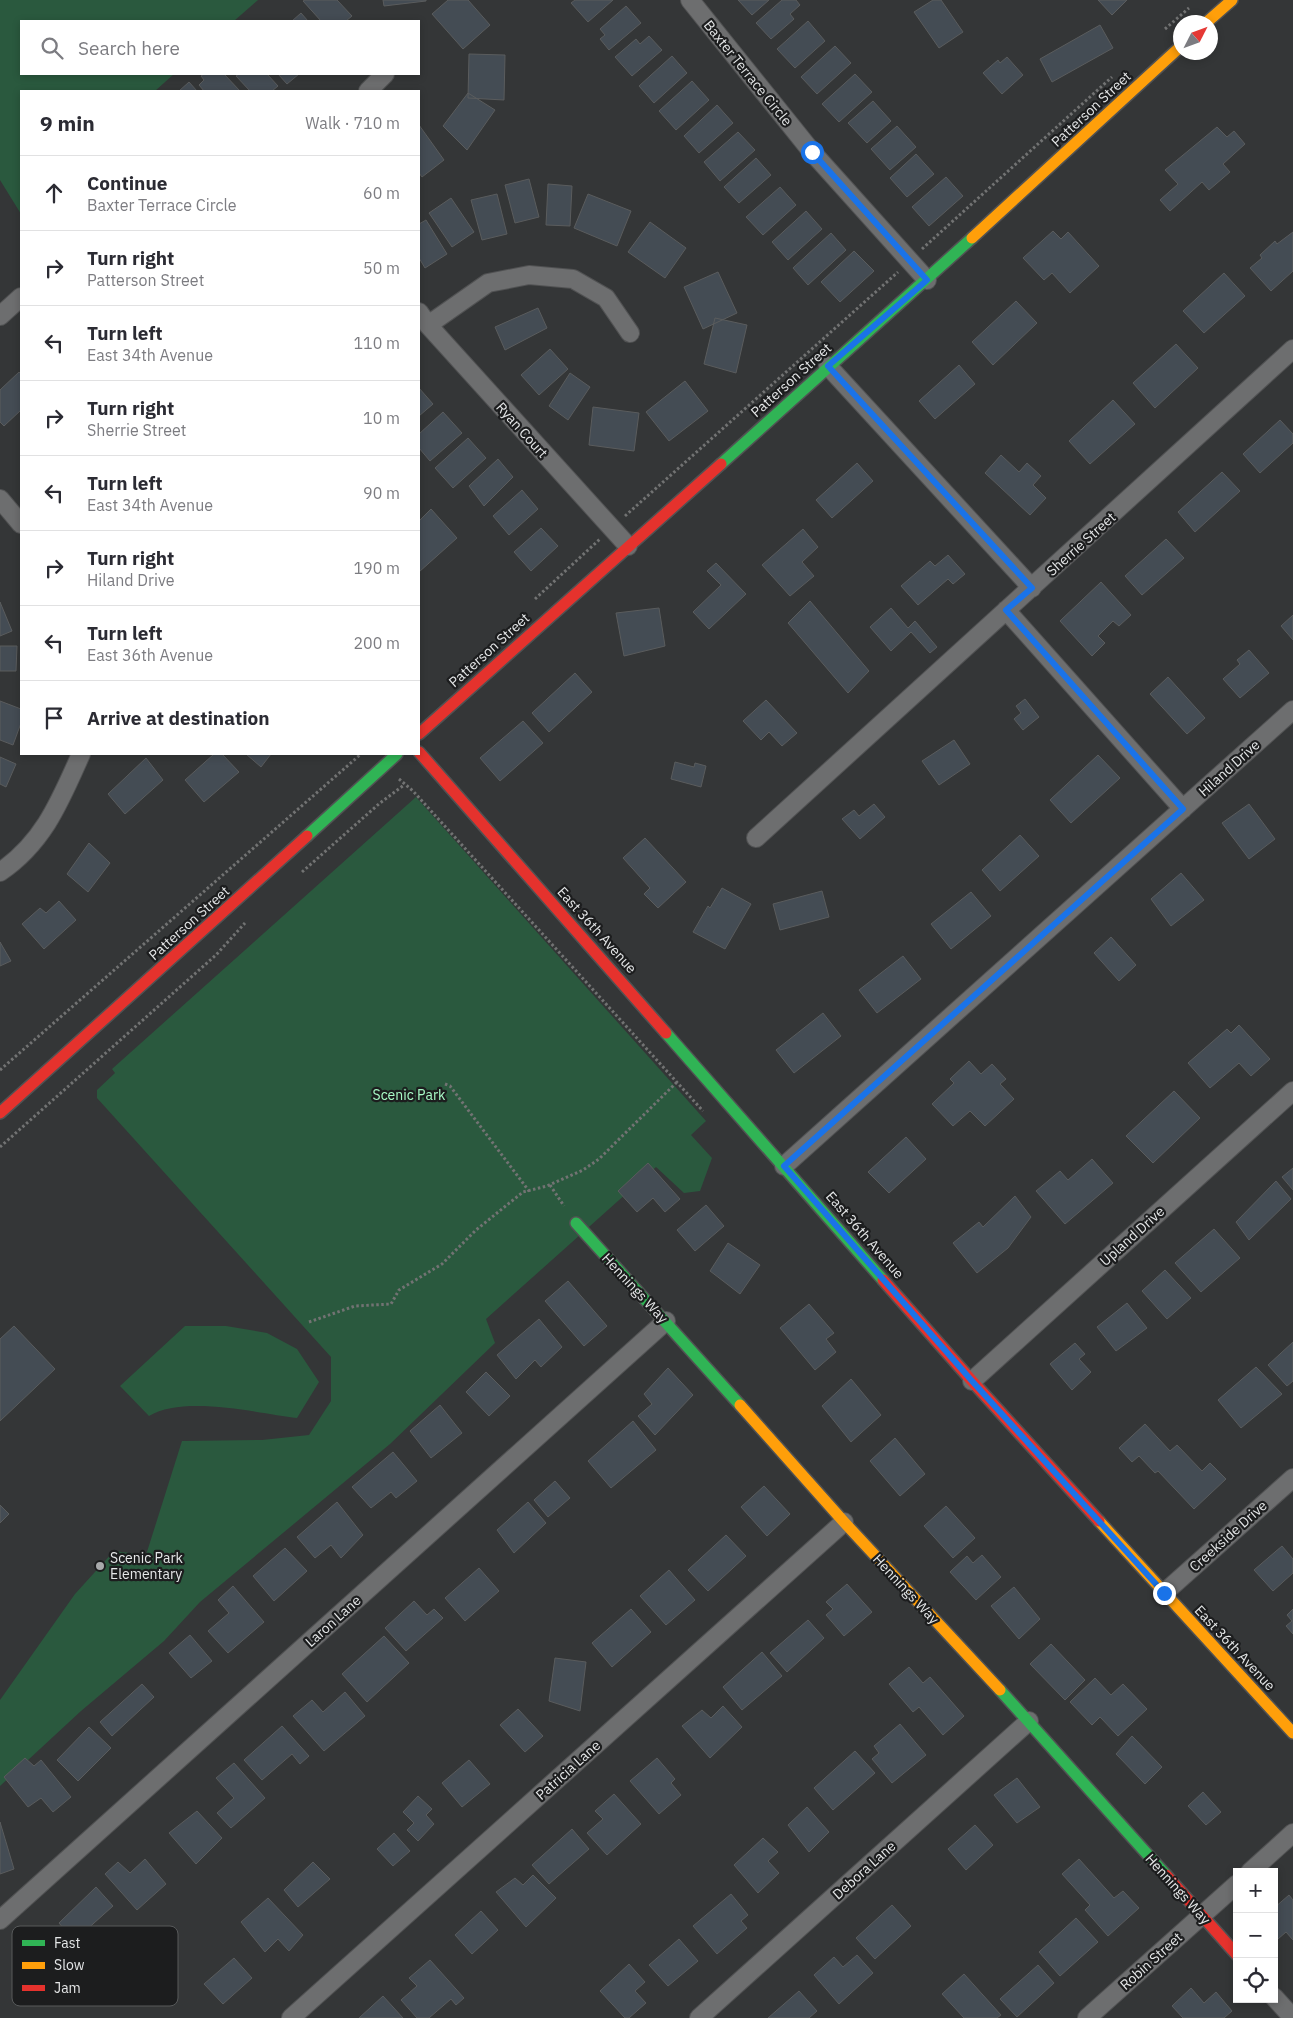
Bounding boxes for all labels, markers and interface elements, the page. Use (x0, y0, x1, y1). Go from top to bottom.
north arrow (1173, 15, 1218, 60)
street label: Baxter Terrace Circle (700, 16, 796, 130)
search box (20, 20, 420, 75)
icon: search (38, 34, 66, 62)
text: Search here (78, 36, 180, 60)
street label: Patterson Street (1047, 67, 1135, 151)
text: 9 min (40, 109, 95, 137)
text: Walk · 710 m (305, 113, 400, 133)
route start (801, 141, 824, 164)
text: Continue (87, 171, 167, 195)
icon: ahead (40, 179, 68, 207)
text: 60 m (363, 183, 400, 203)
text: Baxter Terrace Circle (87, 195, 237, 215)
text: Turn right (87, 246, 174, 270)
icon: right (40, 254, 68, 282)
text: 50 m (363, 258, 400, 278)
text: Patterson Street (87, 270, 204, 290)
text: Turn left (87, 321, 163, 345)
icon: left (40, 329, 68, 357)
text: 110 m (353, 333, 400, 353)
street label: Patterson Street (747, 339, 835, 421)
text: East 34th Avenue (87, 345, 213, 365)
text: Turn right (87, 396, 174, 420)
street label: Ryan Court (492, 398, 552, 462)
icon: right (40, 404, 68, 432)
text: 10 m (363, 408, 400, 428)
text: Sherrie Street (87, 420, 186, 440)
text: Turn left (87, 471, 163, 495)
icon: left (40, 479, 68, 507)
text: 90 m (363, 483, 400, 503)
text: East 34th Avenue (87, 495, 213, 515)
street label: Sherrie Street (1043, 508, 1119, 580)
text: Turn right (87, 546, 174, 570)
icon: right (40, 554, 68, 582)
text: 190 m (353, 558, 400, 578)
text: Hiland Drive (87, 570, 175, 590)
street label: Patterson Street (445, 609, 533, 691)
text: Turn left (87, 621, 163, 645)
icon: left (40, 629, 68, 657)
text: 200 m (353, 633, 400, 653)
text: East 36th Avenue (87, 645, 213, 665)
icon: arrive (40, 704, 68, 732)
text: Arrive at destination (87, 706, 270, 730)
street label: Hiland Drive (1195, 735, 1264, 800)
street label: Patterson Street (145, 882, 233, 964)
street label: East 36th Avenue (553, 883, 641, 977)
park label: Scenic Park (373, 1086, 446, 1104)
street label: East 36th Avenue (822, 1187, 908, 1283)
street label: Upland Drive (1096, 1202, 1168, 1270)
street label: Hennings Way (598, 1249, 672, 1327)
street label: Creekside Drive (1185, 1496, 1271, 1576)
place label: Scenic Park Elementary (110, 1549, 184, 1583)
street label: Hennings Way (869, 1550, 943, 1628)
marker: Scenic Park Elementary (94, 1560, 106, 1572)
route end (1153, 1582, 1176, 1605)
street label: Laron Lane (301, 1591, 365, 1651)
street label: East 36th Avenue (1191, 1602, 1279, 1695)
street label: Patricia Lane (532, 1736, 604, 1804)
street label: Debora Lane (829, 1837, 900, 1903)
street label: Hennings Way (1141, 1850, 1215, 1928)
map controls (1233, 1868, 1278, 2003)
button: + (1233, 1868, 1278, 1913)
button: − (1233, 1913, 1278, 1958)
legend (12, 1926, 178, 2006)
street label: Robin Street (1116, 1928, 1186, 1994)
text: Fast (54, 1934, 80, 1952)
text: Slow (54, 1956, 85, 1974)
button: locate (1233, 1958, 1278, 2003)
text: Jam (54, 1979, 81, 1997)

